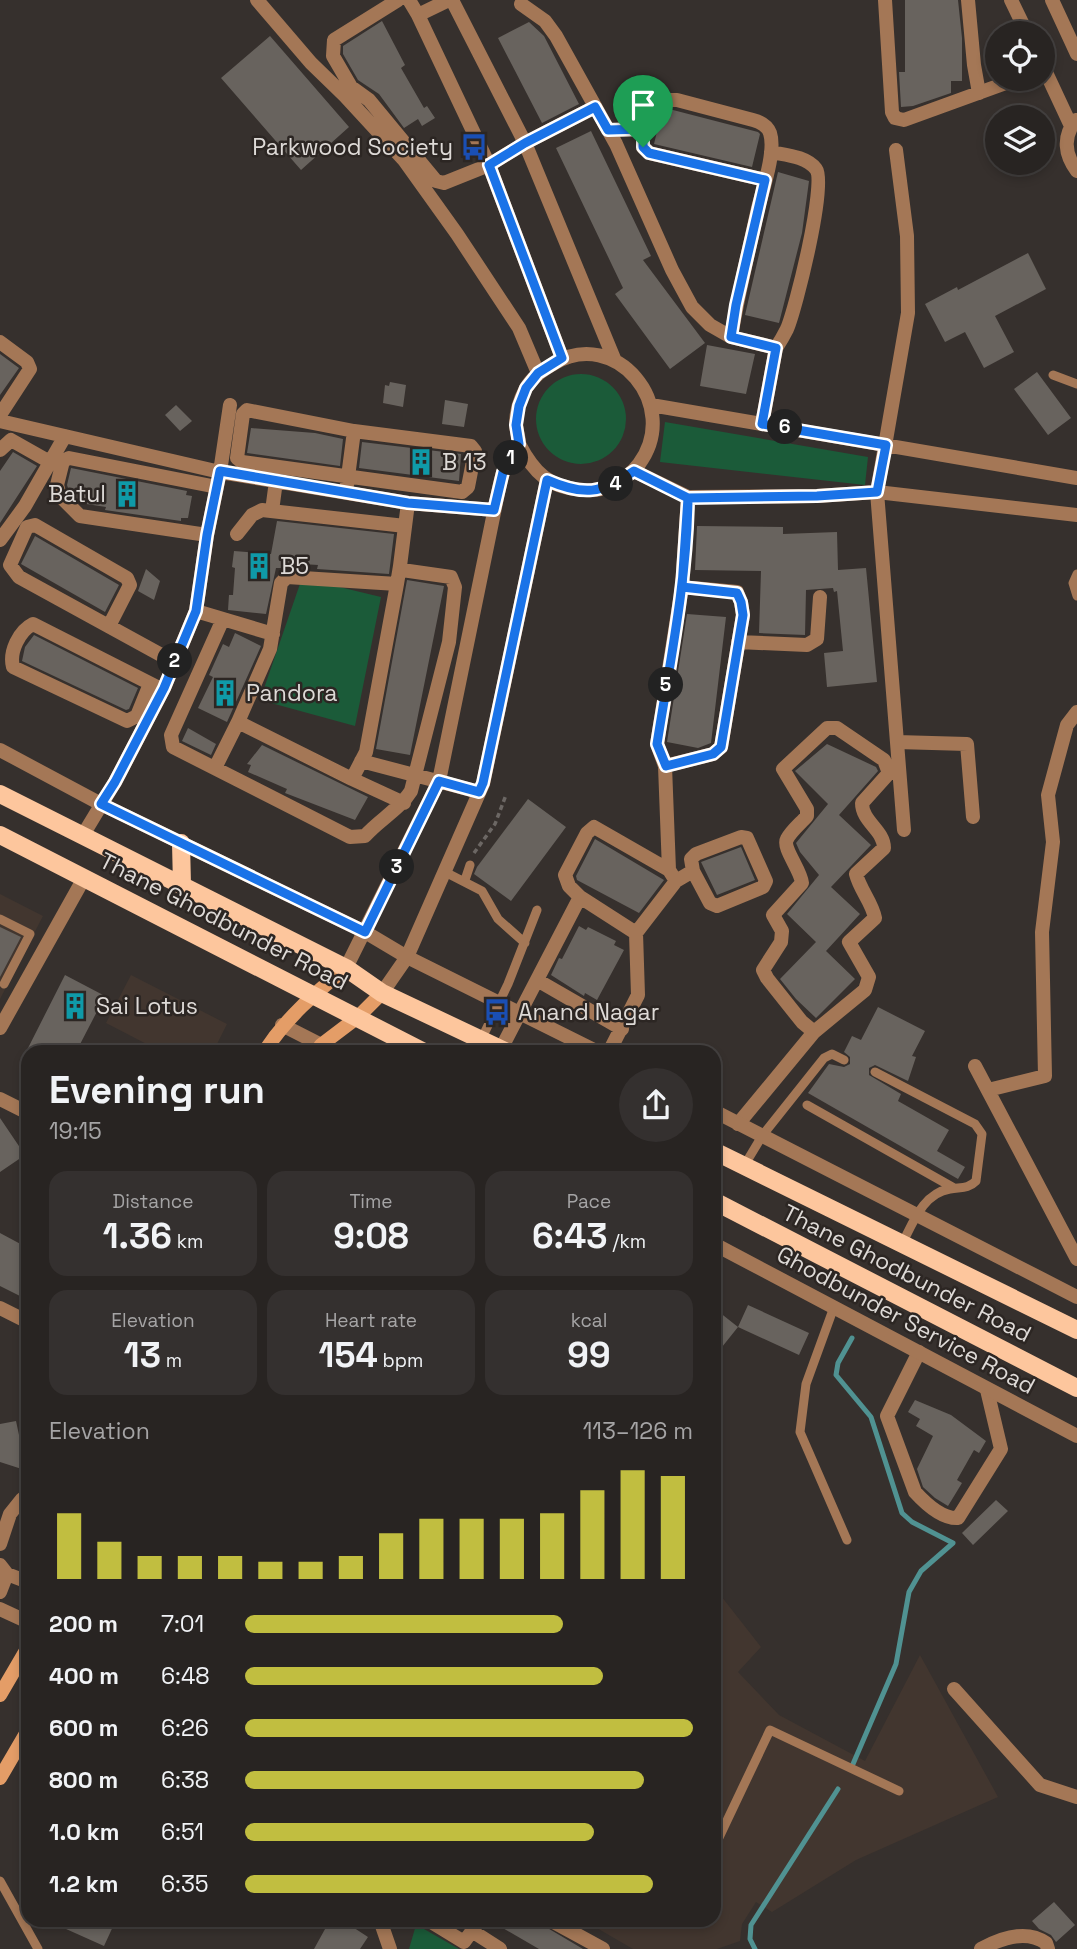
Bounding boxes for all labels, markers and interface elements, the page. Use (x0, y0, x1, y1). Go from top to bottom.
map controls (985, 21, 1055, 175)
button: locate (985, 21, 1055, 91)
pin (613, 75, 673, 147)
icon: arrive (624, 86, 662, 124)
button: layers (985, 105, 1055, 175)
place label: Parkwood Society (252, 132, 453, 162)
bus stop icon: Parkwood Society (459, 132, 489, 162)
pin: 6 (768, 410, 802, 444)
text: 6 (779, 414, 790, 439)
pin: 1 (494, 440, 528, 476)
text: 1 (506, 445, 515, 470)
building icon: B 13 (406, 447, 436, 477)
place label: B 13 (442, 447, 487, 477)
pin: 4 (598, 466, 634, 502)
text: 4 (609, 471, 622, 496)
place label: Batul (48, 479, 106, 509)
building icon: Batul (112, 479, 142, 509)
building icon: B5 (244, 551, 274, 581)
place label: B5 (280, 551, 309, 581)
pin: 2 (158, 644, 192, 678)
text: 2 (169, 648, 180, 673)
pin: 5 (648, 668, 684, 702)
text: 5 (660, 672, 671, 697)
building icon: Pandora (210, 678, 240, 708)
place label: Pandora (246, 678, 337, 708)
street label: Thane Ghodbunder Road (95, 845, 353, 997)
pin: 3 (380, 850, 414, 884)
text: 3 (391, 854, 402, 879)
building icon: Sai Lotus (60, 991, 90, 1021)
place label: Sai Lotus (96, 991, 198, 1021)
bus stop icon: Anand Nagar (482, 997, 512, 1027)
place label: Anand Nagar (518, 997, 659, 1027)
text: Evening run (49, 1066, 265, 1114)
button: share (619, 1068, 693, 1142)
text: 19:15 (49, 1116, 102, 1146)
text: Distance (113, 1189, 193, 1214)
text: Time (349, 1189, 393, 1214)
text: Pace (567, 1189, 611, 1214)
street label: Thane Ghodbunder Road (778, 1197, 1036, 1349)
text: 1.36 (103, 1214, 172, 1258)
text: 9:08 (333, 1214, 409, 1258)
text: 6:43 (532, 1214, 608, 1258)
text: km (172, 1229, 203, 1254)
text: /km (608, 1229, 646, 1254)
street label: Ghodbunder Service Road (772, 1239, 1040, 1401)
text: Elevation (111, 1308, 195, 1333)
text: Heart rate (325, 1308, 417, 1333)
text: kcal (571, 1308, 607, 1333)
text: 13 (124, 1333, 161, 1377)
text: 154 (319, 1333, 378, 1377)
text: 99 (567, 1333, 611, 1377)
text: m (161, 1348, 182, 1373)
text: bpm (378, 1348, 423, 1373)
text: Elevation (49, 1416, 150, 1446)
text: 113–126 m (583, 1416, 693, 1446)
text: 200 m (49, 1609, 118, 1639)
text: 7:01 (161, 1609, 204, 1639)
text: 400 m (49, 1661, 119, 1691)
text: 6:48 (161, 1661, 210, 1691)
text: 600 m (49, 1713, 119, 1743)
text: 6:26 (161, 1713, 209, 1743)
text: 800 m (49, 1765, 118, 1795)
text: 6:38 (161, 1765, 209, 1795)
text: 1.0 km (49, 1817, 119, 1847)
text: 6:51 (161, 1817, 204, 1847)
text: 1.2 km (49, 1869, 118, 1899)
text: 6:35 (161, 1869, 209, 1899)

